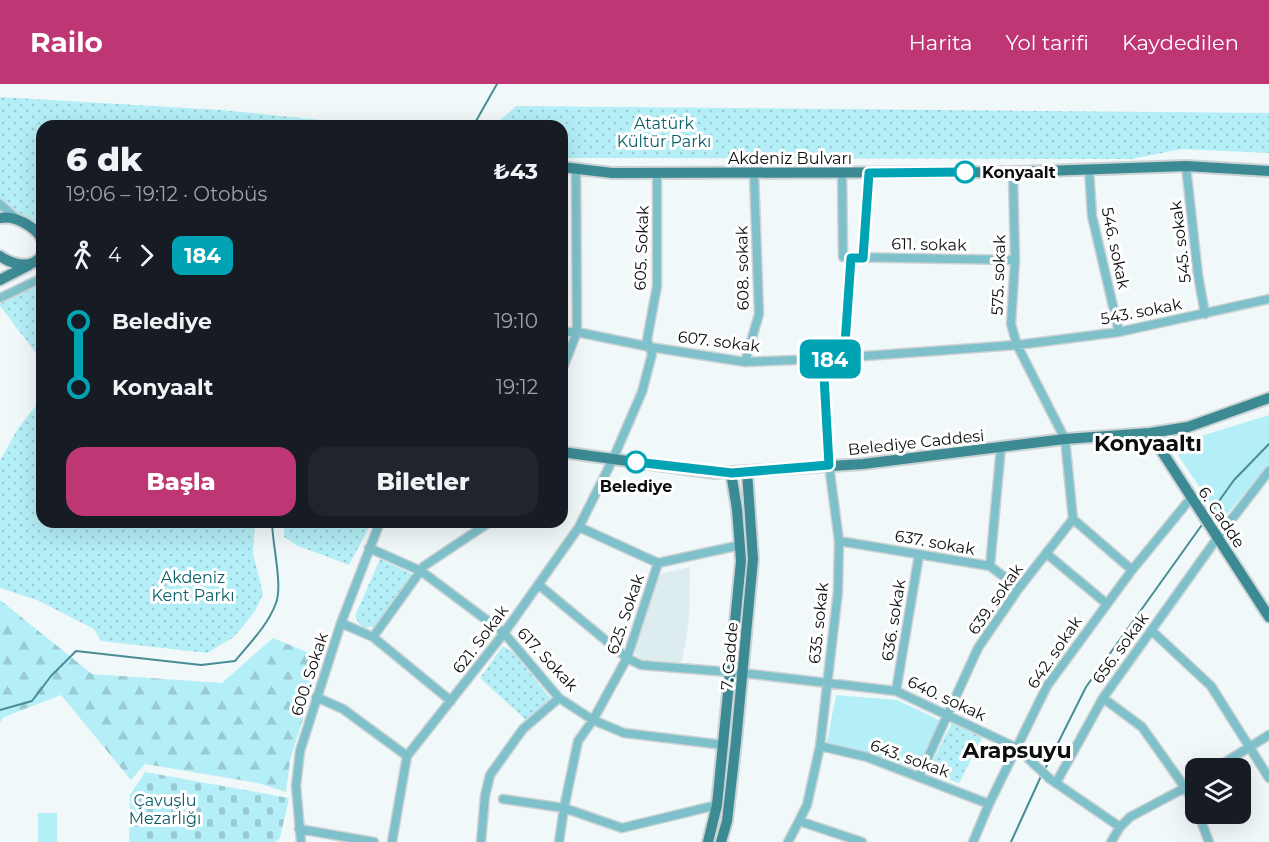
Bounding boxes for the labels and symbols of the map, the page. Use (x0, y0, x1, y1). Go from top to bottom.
park label: Atatürk Kültür Parkı (617, 114, 711, 151)
street label: Akdeniz Bulvarı (728, 149, 852, 168)
marker: Konyaalt (954, 161, 976, 183)
place label: Konyaalt (982, 163, 1056, 182)
street label: 545. sokak (1166, 199, 1195, 284)
street label: 605. Sokak (631, 205, 652, 291)
street label: 546. sokak (1098, 205, 1134, 291)
street label: 608. sokak (732, 225, 753, 310)
street label: 611. sokak (891, 234, 967, 255)
street label: 575. sokak (988, 234, 1009, 316)
street label: 543. sokak (1099, 294, 1184, 329)
street label: 607. sokak (677, 327, 762, 356)
line badge: 184 (796, 340, 864, 378)
street label: Belediye Caddesi (847, 426, 985, 459)
district label: Konyaaltı (1094, 430, 1202, 457)
marker: Belediye (625, 451, 647, 473)
place label: Belediye (600, 477, 672, 496)
street label: 6. Cadde (1194, 483, 1249, 551)
street label: 637. sokak (893, 526, 977, 559)
street label: 639. sokak (964, 560, 1027, 638)
park label: Akdeniz Kent Parkı (152, 568, 234, 605)
street label: 625. Sokak (603, 571, 648, 657)
street label: 636. sokak (878, 577, 909, 662)
street label: 635. sokak (805, 581, 832, 665)
street label: 621. Sokak (449, 601, 512, 677)
street label: 656. sokak (1088, 609, 1153, 687)
street label: 642. sokak (1023, 612, 1086, 692)
street label: 7. Cadde (717, 621, 742, 691)
street label: 617. Sokak (513, 624, 582, 695)
street label: 600. Sokak (287, 630, 332, 718)
street label: 640. sokak (904, 672, 990, 725)
street label: 643. sokak (868, 735, 952, 782)
district label: Arapsuyu (961, 737, 1072, 764)
park label: Çavuşlu Mezarlığı (129, 791, 201, 828)

